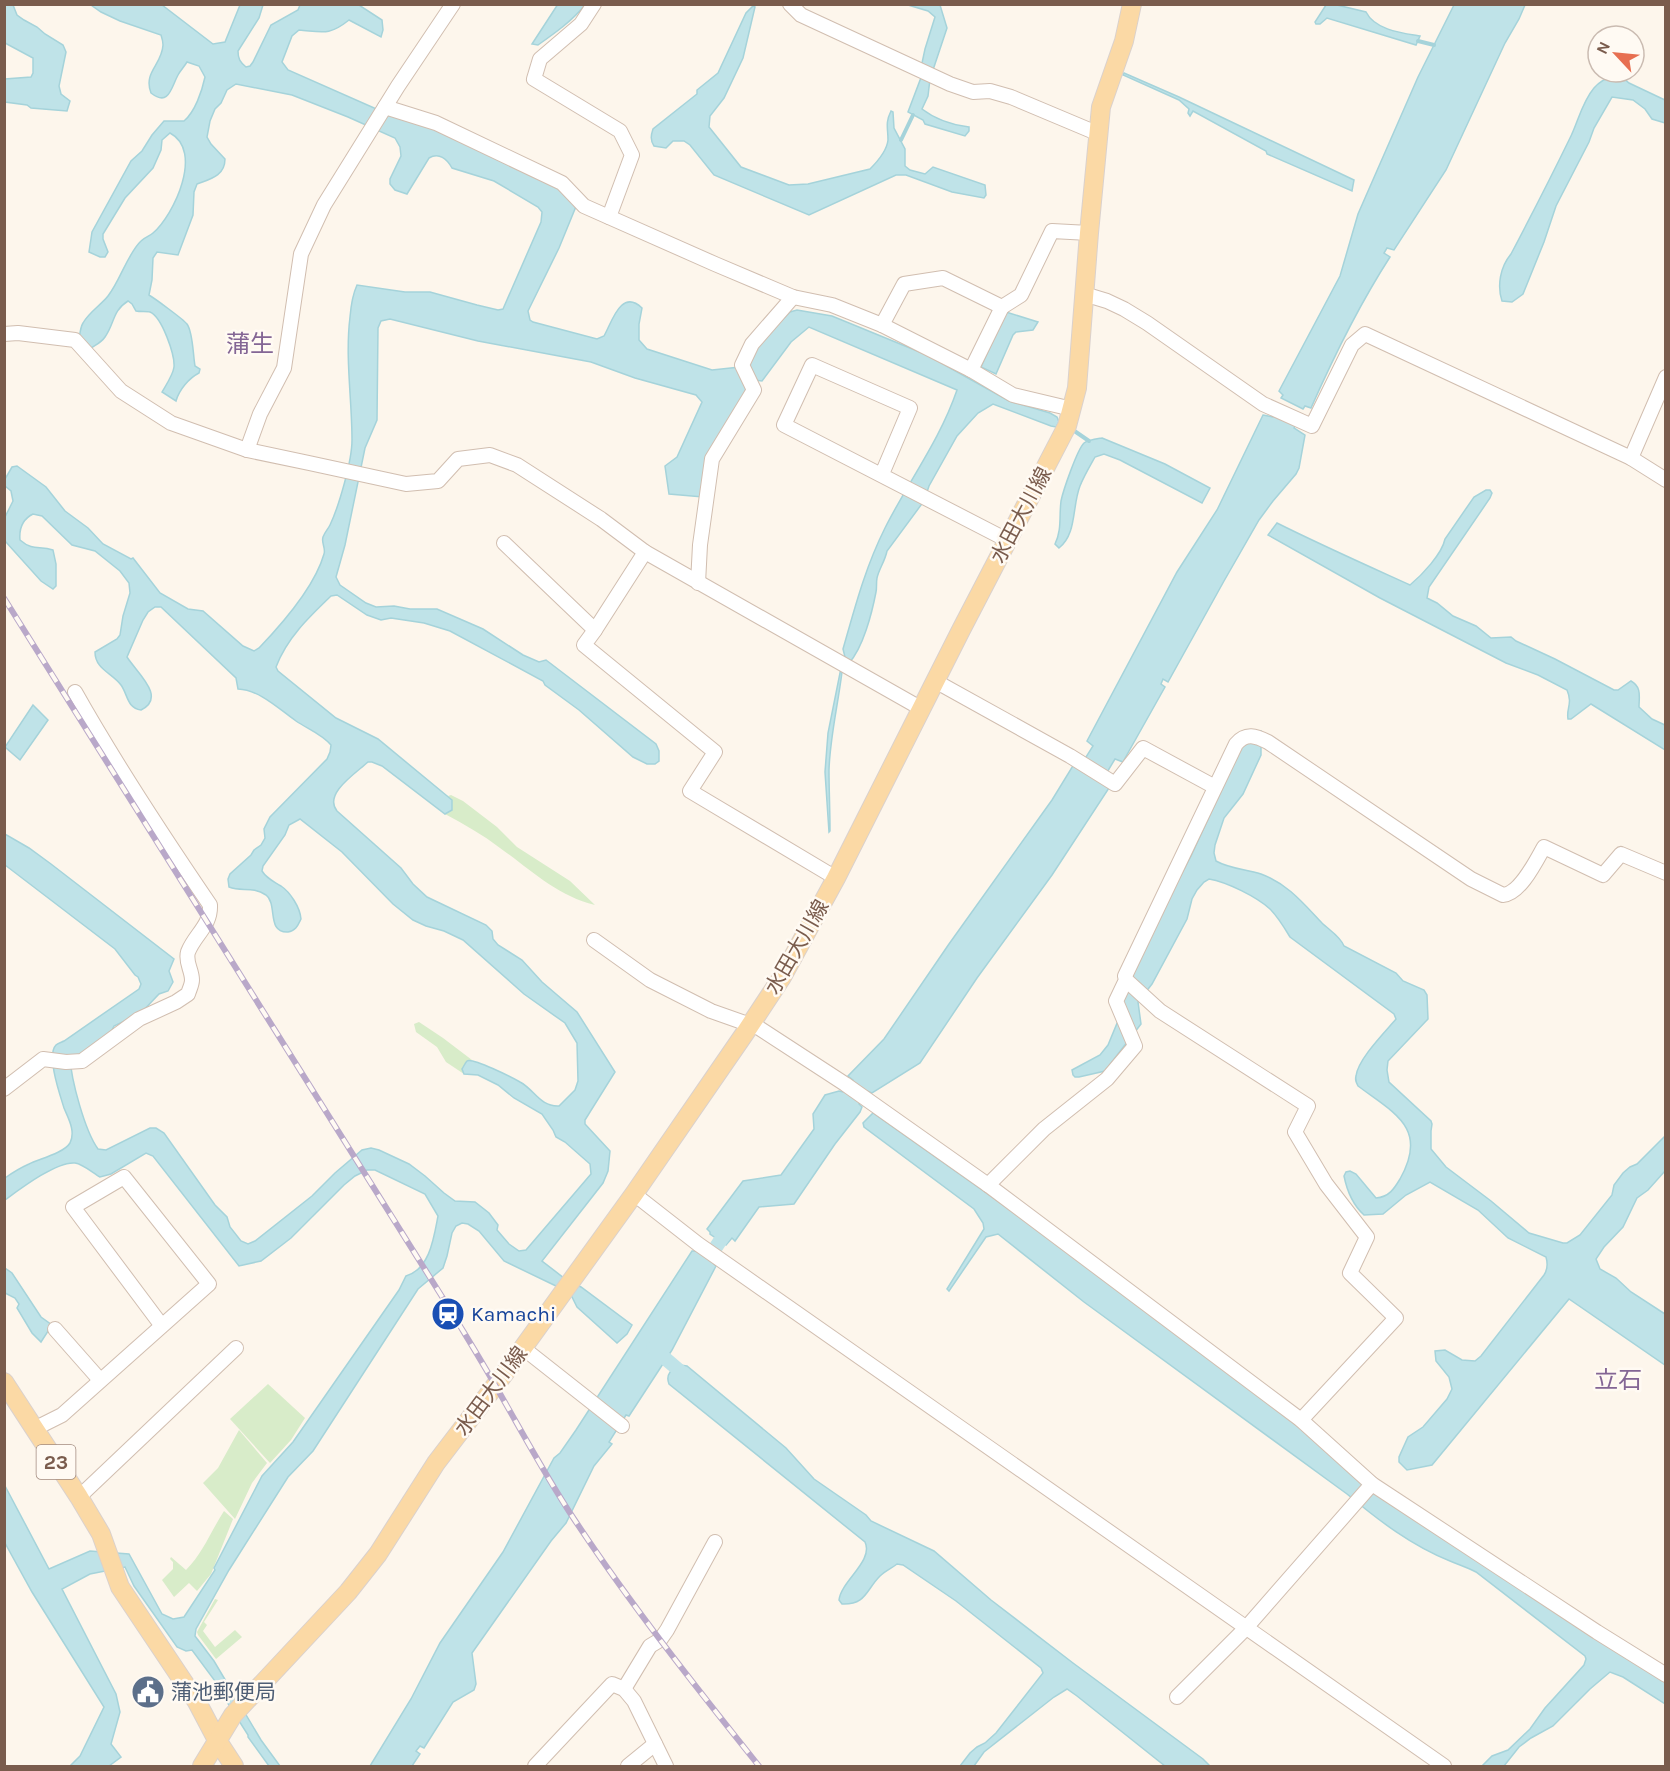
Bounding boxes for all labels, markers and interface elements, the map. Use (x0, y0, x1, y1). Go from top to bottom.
north arrow (1586, 24, 1646, 84)
text: N (1592, 38, 1614, 57)
district label: 蒲生 (226, 330, 274, 358)
street label: 水田大川線 (986, 463, 1056, 567)
street label: 水田大川線 (760, 896, 834, 998)
station icon: Kamachi (430, 1296, 466, 1332)
place label: Kamachi (471, 1302, 556, 1326)
street label: 水田大川線 (450, 1342, 532, 1440)
district label: 立石 (1594, 1366, 1642, 1394)
road number: 23 (36, 1445, 76, 1479)
public building icon: 蒲池郵便局 (130, 1674, 166, 1710)
place label: 蒲池郵便局 (171, 1680, 276, 1704)

